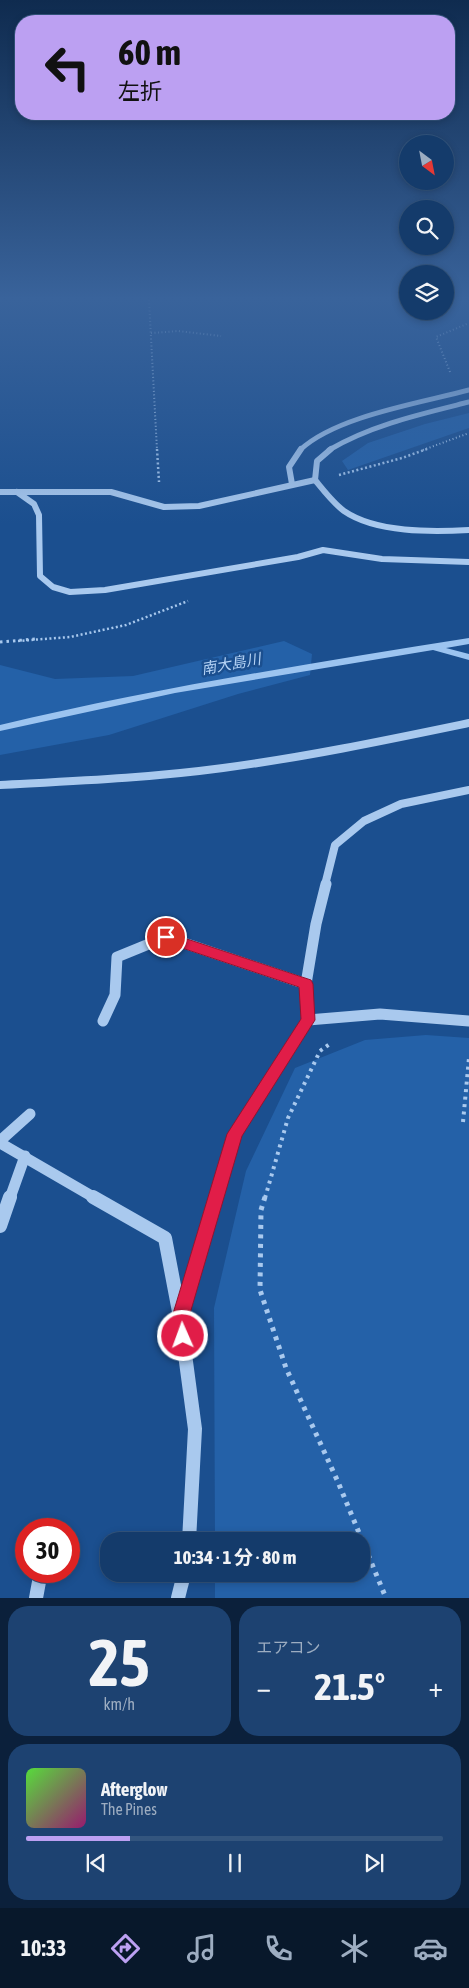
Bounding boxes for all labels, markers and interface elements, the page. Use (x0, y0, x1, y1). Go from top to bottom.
text: 60 m (118, 32, 181, 72)
icon: left (35, 35, 100, 100)
text: 左折 (118, 78, 162, 104)
north arrow (399, 135, 454, 190)
map controls (399, 135, 454, 320)
button: search (399, 200, 454, 255)
button: layers (399, 265, 454, 320)
water label: 南大島川 (200, 650, 264, 677)
pin (145, 916, 187, 958)
icon: arrive (152, 923, 180, 951)
position arrow (156, 1309, 208, 1361)
speed limit sign: 30 (15, 1518, 80, 1583)
text: 10:34 · 1 分 · 80 m (174, 1546, 296, 1568)
text: 25 (89, 1625, 150, 1700)
text: エアコン (257, 1638, 321, 1656)
text: 21.5° (314, 1665, 385, 1708)
text: − (257, 1671, 271, 1703)
text: + (428, 1671, 443, 1703)
text: km/h (103, 1695, 135, 1713)
text: Afterglow (101, 1778, 168, 1800)
text: The Pines (101, 1800, 157, 1818)
icon: previous (82, 1849, 110, 1877)
icon: pause (221, 1849, 249, 1877)
icon: next (360, 1849, 388, 1877)
icon: directions (108, 1931, 143, 1966)
icon: music (184, 1931, 219, 1966)
icon: phone (261, 1931, 296, 1966)
icon: climate (337, 1931, 372, 1966)
icon: car (413, 1931, 448, 1966)
text: 10:33 (21, 1935, 66, 1961)

